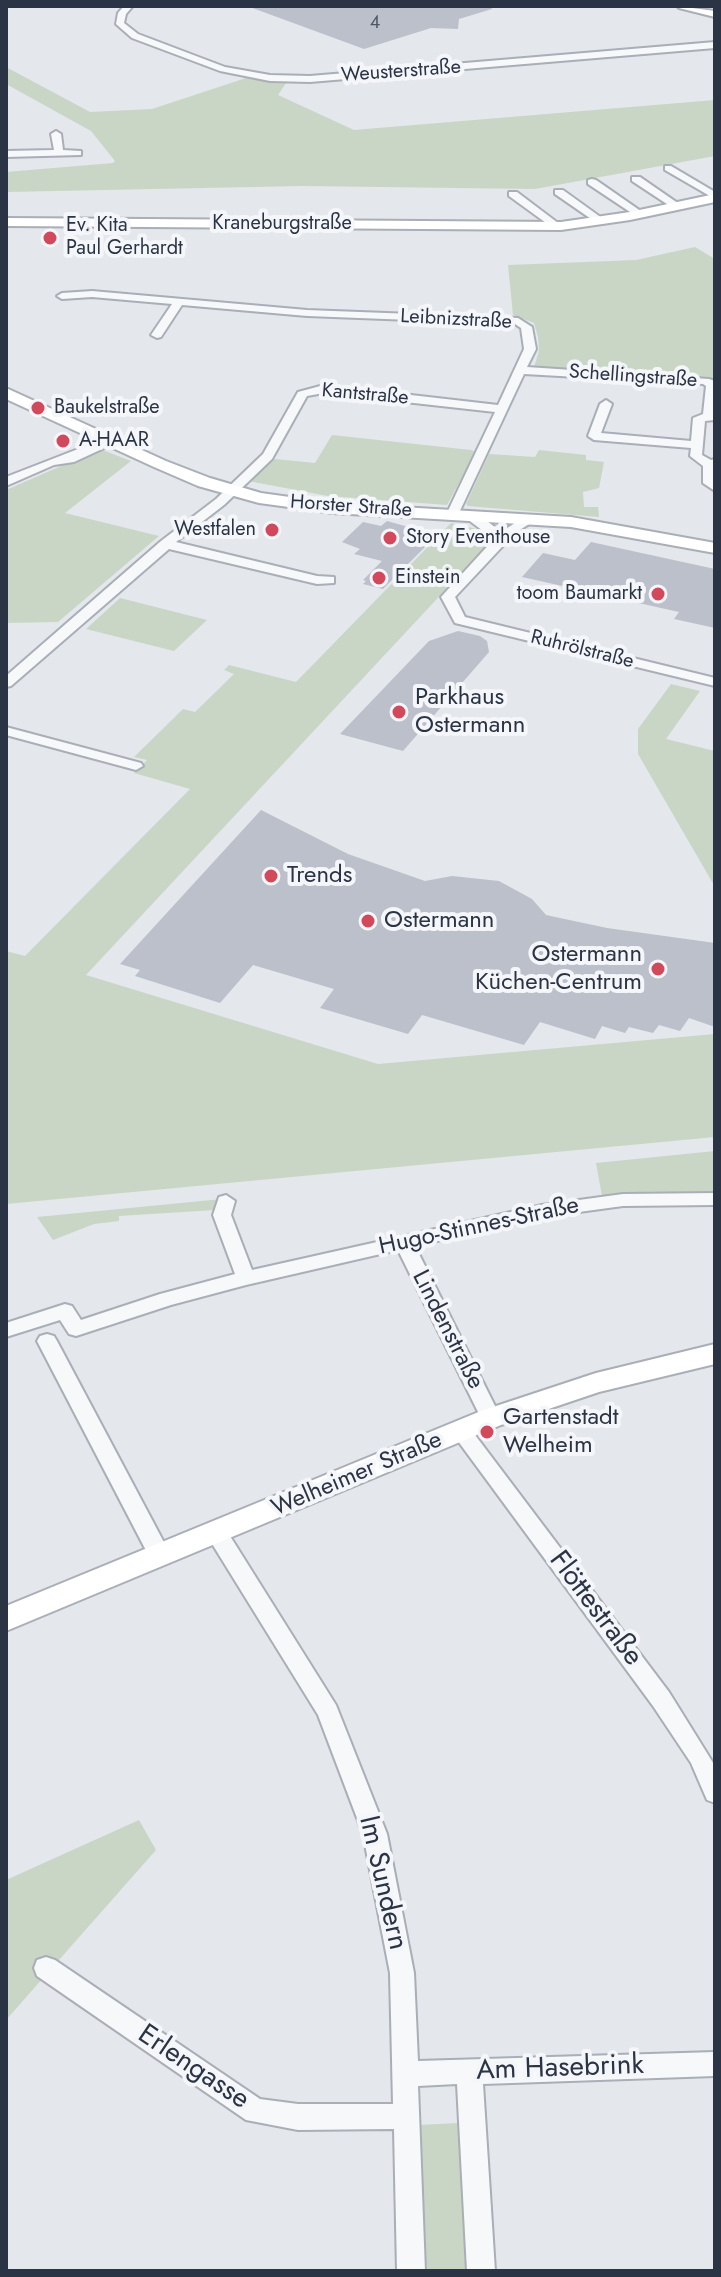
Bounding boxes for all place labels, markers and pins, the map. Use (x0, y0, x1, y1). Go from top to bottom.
place label: Ev. Kita Paul Gerhardt (66, 214, 183, 261)
marker: Ev. Kita Paul Gerhardt (41, 229, 59, 247)
place label: Baukelstraße (54, 396, 160, 420)
marker: Baukelstraße (29, 399, 47, 417)
place label: A-HAAR (79, 429, 149, 453)
marker: A-HAAR (54, 432, 72, 450)
place label: Westfalen (174, 518, 256, 542)
marker: Westfalen (263, 521, 281, 539)
place label: Story Eventhouse (406, 526, 550, 550)
marker: Story Eventhouse (381, 529, 399, 547)
place label: Einstein (395, 566, 461, 590)
marker: Einstein (370, 569, 388, 587)
place label: toom Baumarkt (517, 582, 642, 606)
marker: toom Baumarkt (649, 585, 667, 603)
place label: Parkhaus Ostermann (415, 684, 525, 740)
marker: Parkhaus Ostermann (390, 703, 408, 721)
place label: Trends (287, 862, 352, 890)
marker: Trends (262, 867, 280, 885)
place label: Ostermann (384, 907, 494, 935)
marker: Ostermann (359, 912, 377, 930)
place label: Ostermann Küchen-Centrum (475, 941, 642, 997)
marker: Ostermann Küchen-Centrum (649, 960, 667, 978)
place label: Gartenstadt Welheim (503, 1404, 619, 1460)
marker: Gartenstadt Welheim (478, 1423, 496, 1441)

